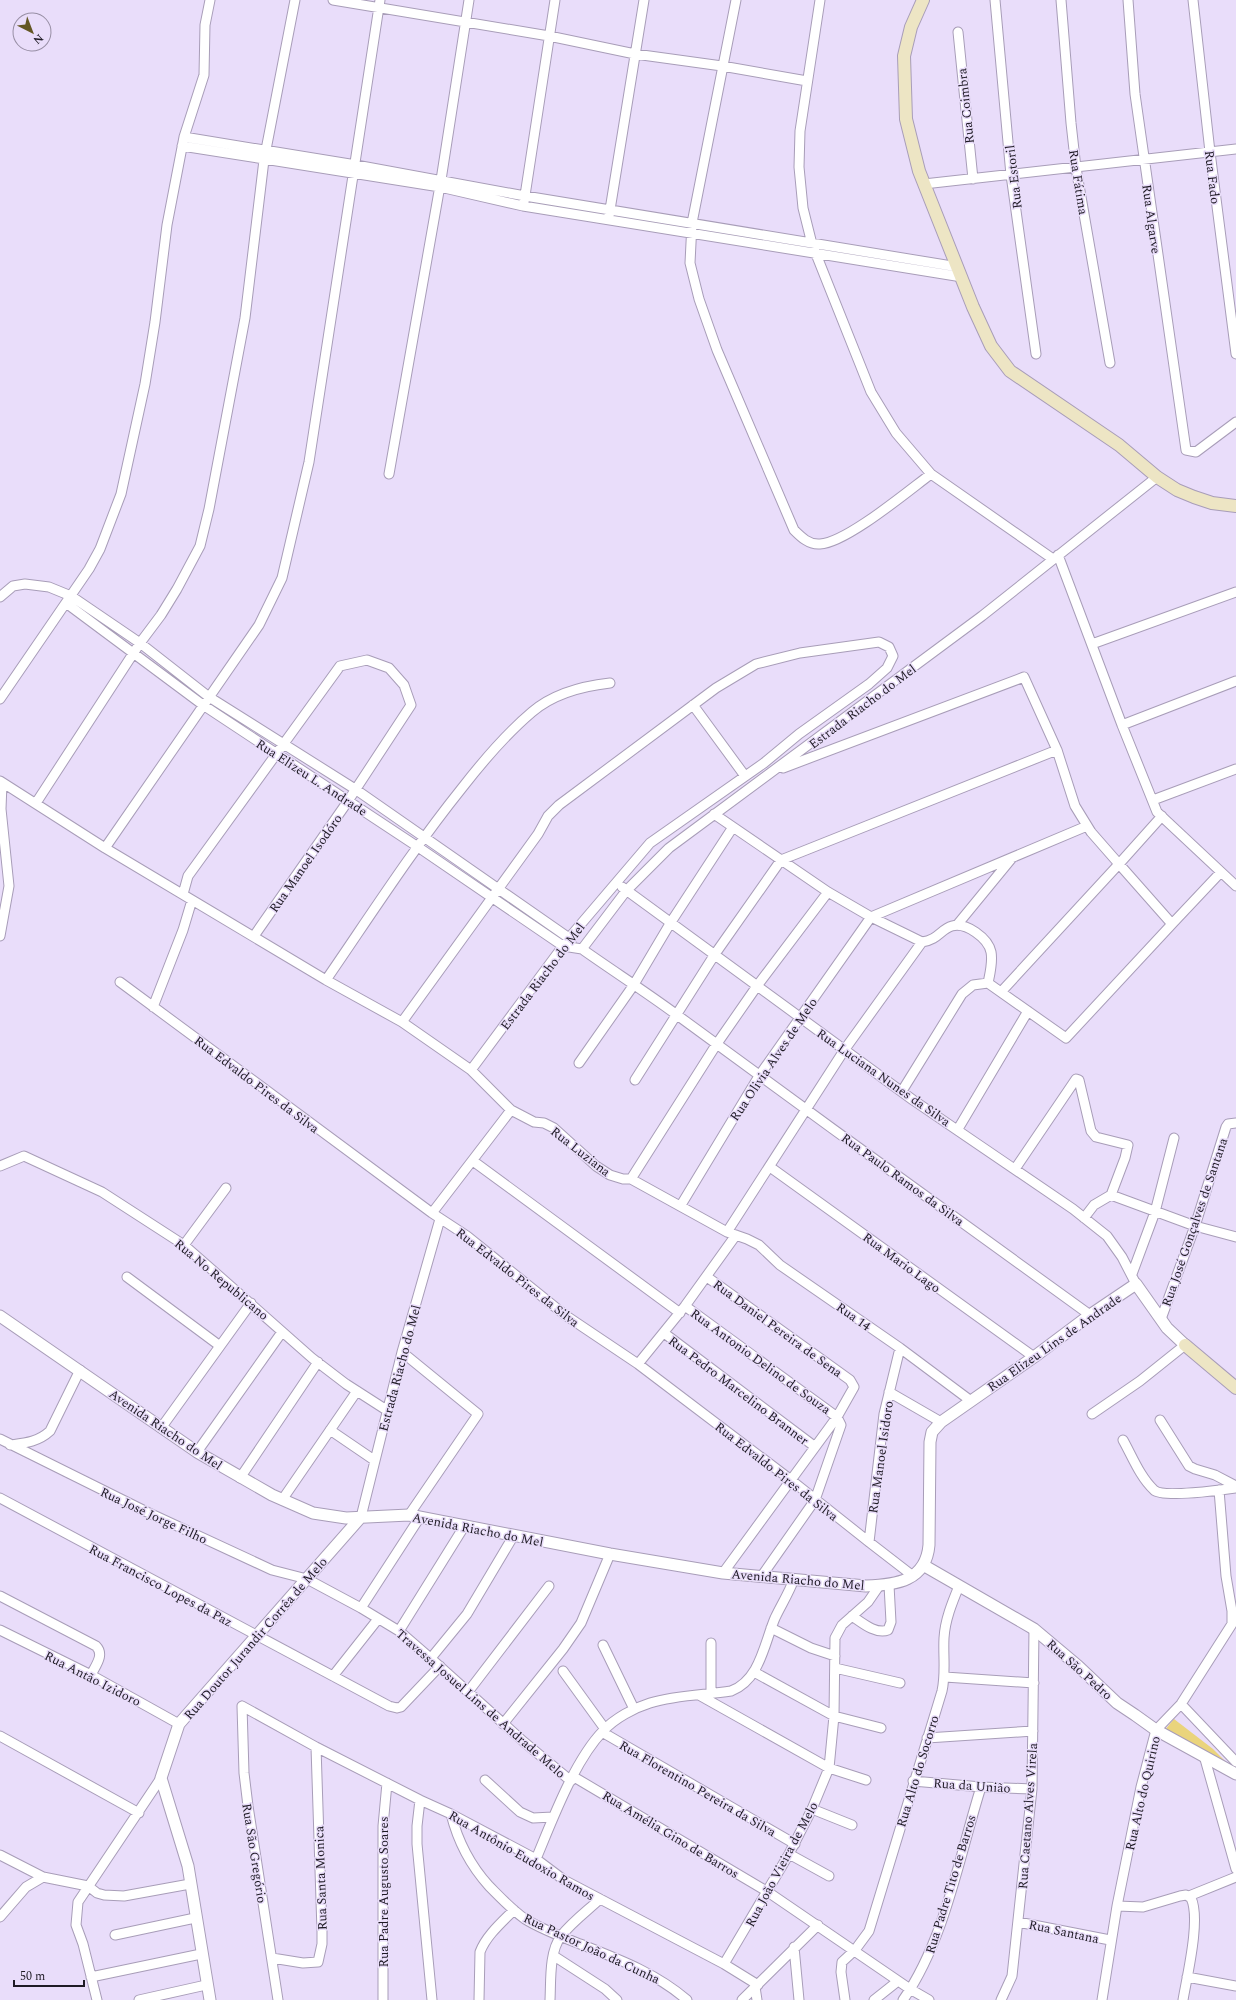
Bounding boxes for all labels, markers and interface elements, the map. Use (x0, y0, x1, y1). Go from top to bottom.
north arrow (12, 12, 52, 52)
text: N (29, 30, 47, 48)
street label: Rua Coimbra (952, 66, 980, 145)
street label: Rua Estoril (1000, 144, 1028, 210)
street label: Rua Fátima (1063, 148, 1093, 217)
street label: Rua Fado (1199, 149, 1225, 205)
street label: Rua Algarve (1136, 183, 1166, 255)
street label: Estrada Riacho do Mel (805, 659, 921, 754)
street label: Rua Elizeu L. Andrade (252, 734, 371, 821)
street label: Rua Manoel Isodóro (264, 810, 347, 917)
street label: Estrada Riacho do Mel (496, 918, 590, 1035)
street label: Rua Olivia Alves de Melo (725, 994, 823, 1125)
street label: Rua Luciana Nunes da Silva (812, 1024, 955, 1132)
street label: Rua Edvaldo Pires da Silva (190, 1031, 324, 1139)
street label: Rua Luziana (546, 1122, 615, 1182)
street label: Rua Paulo Ramos da Silva (837, 1128, 969, 1232)
street label: Rua José Gonçalves de Santana (1157, 1135, 1234, 1310)
street label: Rua Edvaldo Pires da Silva (451, 1223, 584, 1333)
street label: Rua Mario Lago (858, 1228, 945, 1298)
street label: Rua No Republicano (170, 1234, 273, 1325)
street label: Rua Daniel Pereira de Sena (709, 1275, 847, 1383)
street label: Rua Elizeu Lins de Andrade (983, 1289, 1126, 1397)
street label: Rua 14 (832, 1298, 875, 1336)
street label: Estrada Riacho do Mel (373, 1303, 427, 1434)
street label: Rua Antonio Delino de Souza (686, 1304, 835, 1420)
street label: Rua Pedro Marcelino Branner (664, 1331, 813, 1450)
street label: Avenida Riacho do Mel (105, 1384, 226, 1476)
street label: Rua Manoel Isidoro (863, 1400, 899, 1515)
street label: Rua Edvaldo Pires da Silva (710, 1417, 843, 1527)
street label: Rua José Jorge Filho (97, 1482, 211, 1550)
street label: Avenida Riacho do Mel (410, 1507, 545, 1553)
street label: Rua Francisco Lopes da Paz (85, 1540, 236, 1632)
street label: Rua Doutor Jurandir Corrêa de Melo (179, 1553, 332, 1725)
street label: Avenida Riacho do Mel (731, 1564, 865, 1596)
street label: Travessa Josuel Lins de Andrade Melo (391, 1624, 570, 1783)
street label: Rua São Pedro (1042, 1635, 1117, 1705)
street label: Rua Antão Izidoro (41, 1646, 144, 1712)
street label: Rua Alto do Socorro (891, 1713, 945, 1830)
street label: Rua Alto do Quirino (1120, 1734, 1166, 1852)
street label: Rua Florentino Pereira da Silva (615, 1736, 780, 1842)
street label: Rua Caetano Alves Virela (1013, 1742, 1043, 1890)
street label: Rua da União (933, 1773, 1011, 1799)
street label: Rua Amélia Gino de Barros (598, 1786, 743, 1884)
street label: Rua João Vieira de Melo (740, 1798, 823, 1931)
street label: Rua São Gregório (236, 1802, 272, 1905)
street label: Rua Antônio Eudoxio Ramos (445, 1806, 598, 1906)
street label: Rua Padre Tito de Barros (920, 1812, 982, 1956)
street label: Rua Padre Augusto Soares (374, 1816, 394, 1968)
street label: Rua Santa Monica (309, 1825, 333, 1931)
street label: Rua Pastor João da Cunha (520, 1908, 664, 1990)
street label: Rua Santana (1027, 1915, 1101, 1949)
scale bar (14, 1962, 84, 1988)
text: 50 m (20, 1967, 45, 1986)

